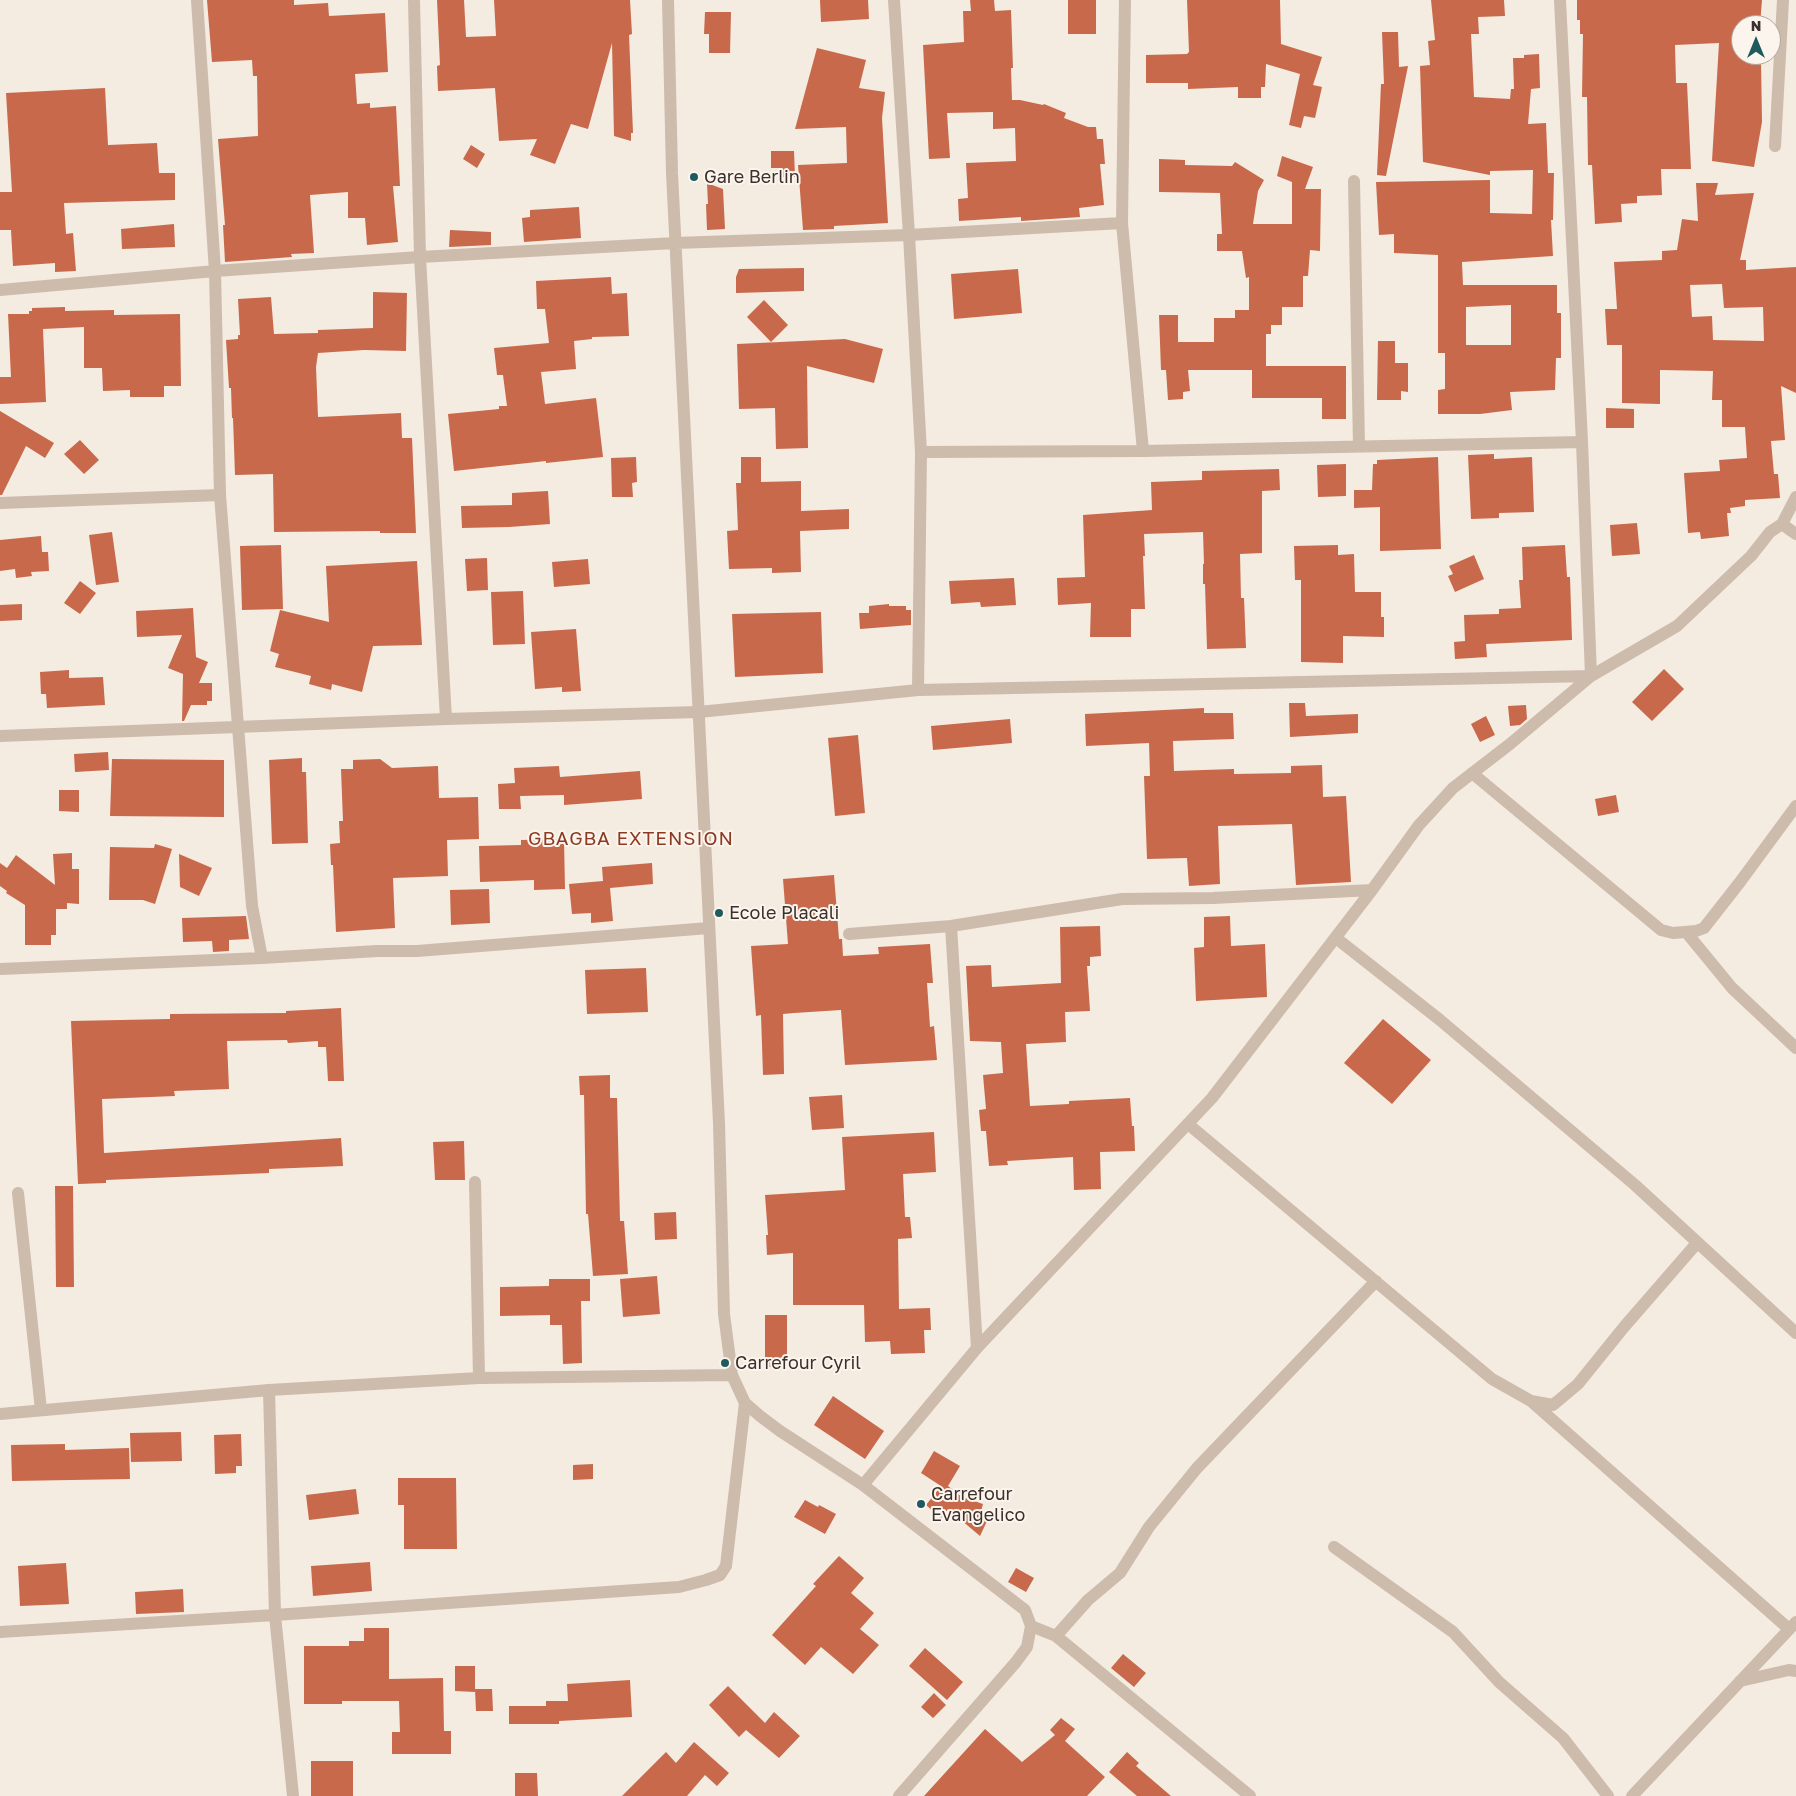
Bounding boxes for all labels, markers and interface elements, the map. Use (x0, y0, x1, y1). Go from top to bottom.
north arrow (1731, 15, 1781, 65)
text: N (1751, 17, 1761, 34)
place label: Gare Berlin (704, 166, 800, 188)
marker: Gare Berlin (688, 171, 700, 183)
district label: GBAGBA EXTENSION (526, 828, 736, 850)
place label: Ecole Placali (729, 902, 839, 924)
marker: Ecole Placali (713, 907, 725, 919)
place label: Carrefour Cyril (735, 1352, 861, 1374)
marker: Carrefour Cyril (719, 1357, 731, 1369)
place label: Carrefour Evangelico (931, 1483, 1025, 1526)
marker: Carrefour Evangelico (915, 1498, 927, 1510)

